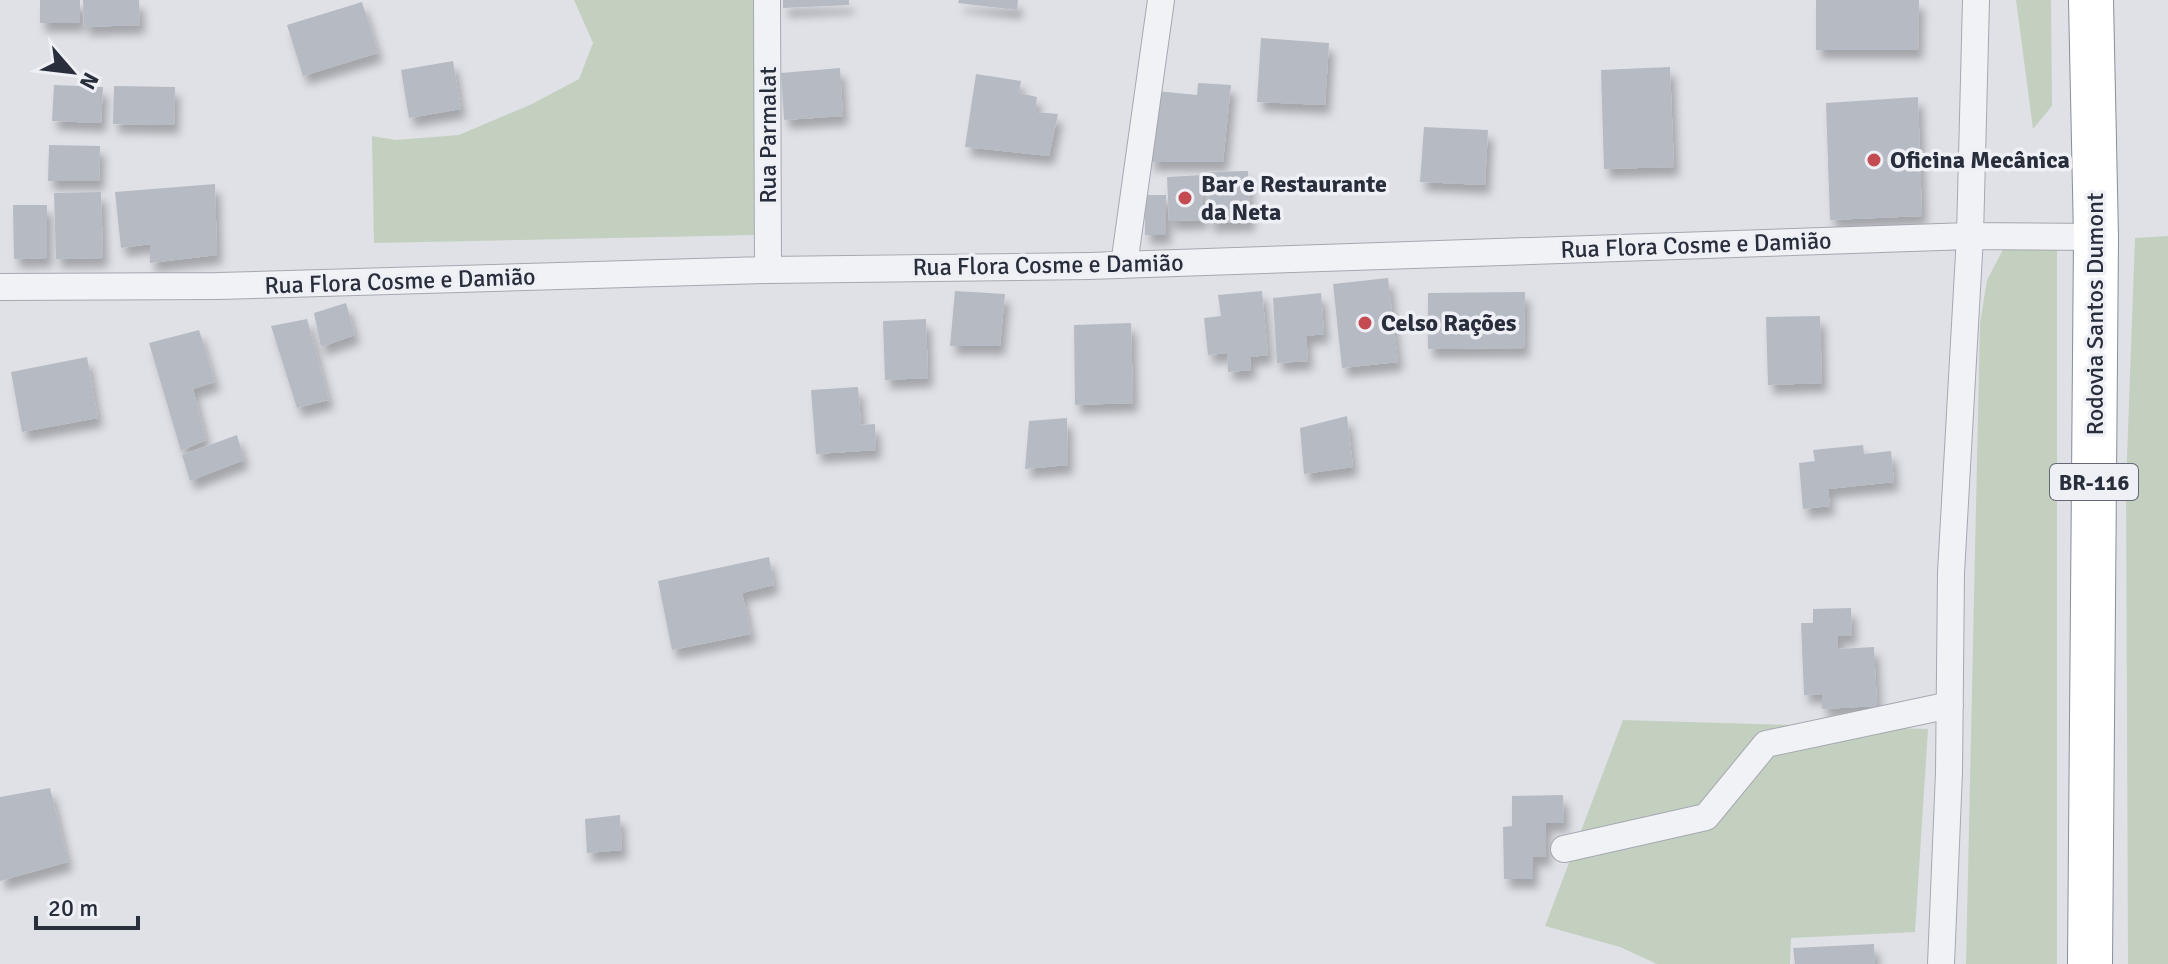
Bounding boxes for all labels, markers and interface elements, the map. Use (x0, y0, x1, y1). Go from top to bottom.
north arrow (32, 32, 112, 112)
street label: Rua Parmalat (753, 66, 783, 204)
text: N (74, 68, 105, 94)
place label: Oficina Mecânica (1890, 145, 2070, 175)
marker: Oficina Mecânica (1865, 151, 1883, 169)
place label: Bar e Restaurante da Neta (1201, 169, 1387, 227)
marker: Bar e Restaurante da Neta (1176, 189, 1194, 207)
street label: Rodovia Santos Dumont (2080, 193, 2110, 435)
street label: Rua Flora Cosme e Damião (1560, 225, 1832, 265)
street label: Rua Flora Cosme e Damião (912, 248, 1184, 282)
street label: Rua Flora Cosme e Damião (264, 261, 536, 301)
place label: Celso Rações (1381, 308, 1517, 338)
marker: Celso Rações (1356, 314, 1374, 332)
road number: BR-116 (2050, 464, 2138, 500)
scale bar (36, 880, 138, 930)
text: 20 m (48, 893, 98, 923)

